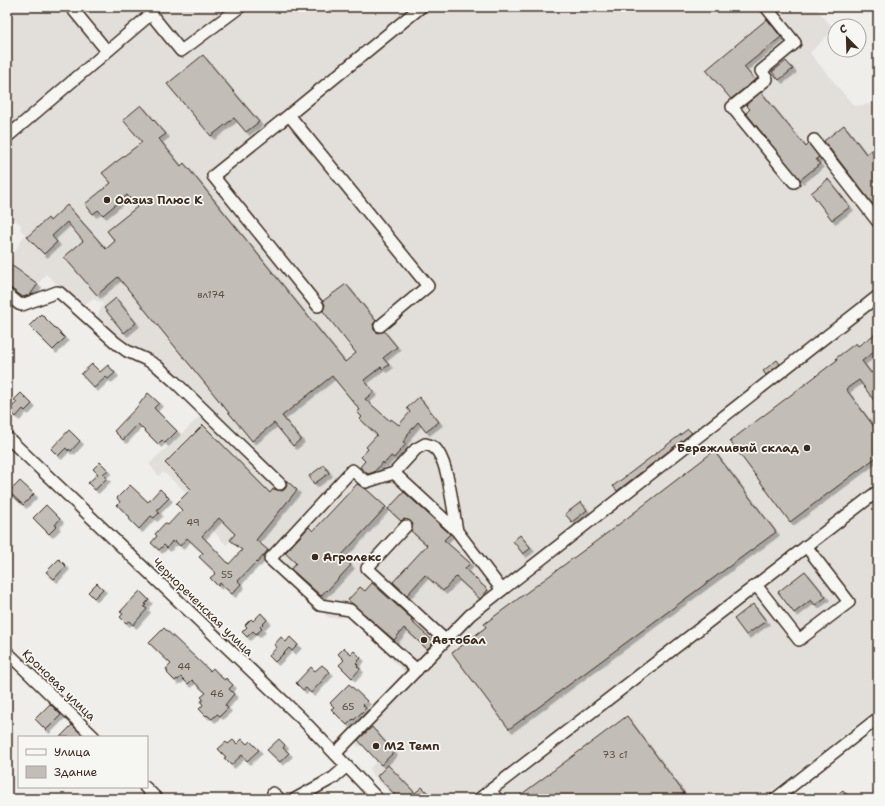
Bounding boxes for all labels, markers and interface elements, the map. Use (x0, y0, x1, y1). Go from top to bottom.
north arrow (827, 18, 867, 58)
text: С (837, 21, 850, 37)
place label: Оазиз Плюс К (115, 192, 203, 208)
marker: Оазиз Плюс К (102, 195, 112, 205)
house number: вл174 (197, 288, 225, 301)
place label: Бережливый склад (677, 440, 800, 456)
marker: Бережливый склад (802, 443, 812, 453)
house number: 49 (186, 516, 200, 529)
place label: Агролекс (323, 549, 381, 565)
marker: Агролекс (310, 552, 320, 562)
street label: Чернореченская улица (149, 554, 257, 660)
house number: 55 (221, 568, 233, 581)
place label: Автобал (432, 632, 487, 648)
marker: Автобал (419, 635, 429, 645)
street label: Кроновая улица (19, 646, 100, 725)
house number: 44 (177, 660, 191, 673)
house number: 46 (210, 687, 224, 700)
house number: 65 (342, 700, 354, 713)
legend (18, 736, 148, 788)
place label: М2 Темп (384, 738, 440, 754)
marker: М2 Темп (371, 741, 381, 751)
text: Улица (54, 744, 91, 760)
house number: 73 с1 (602, 748, 628, 761)
text: Здание (54, 764, 98, 780)

